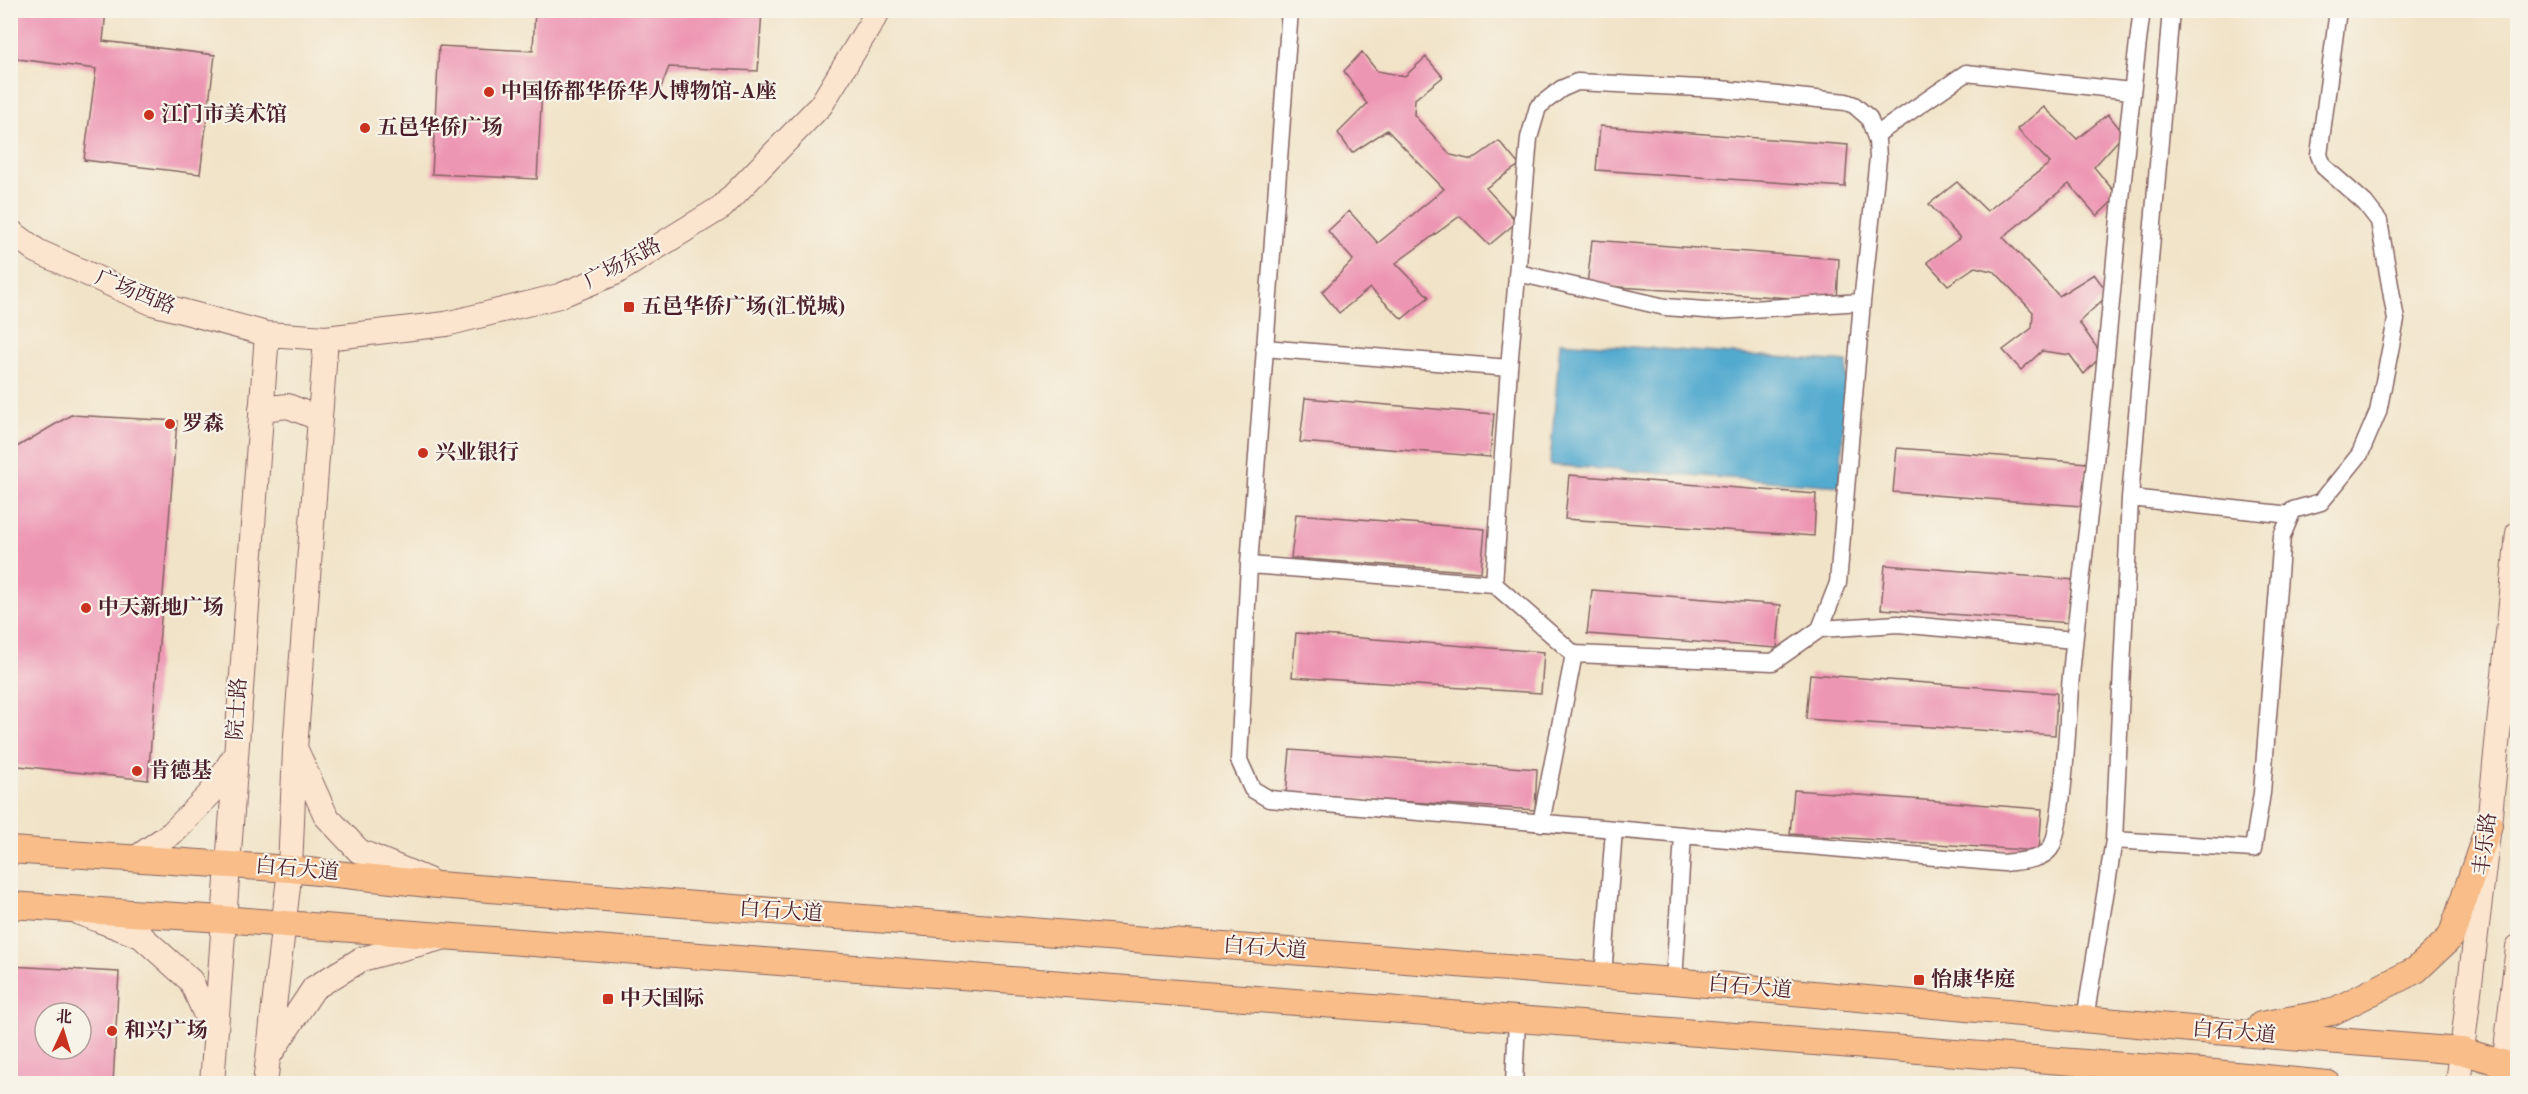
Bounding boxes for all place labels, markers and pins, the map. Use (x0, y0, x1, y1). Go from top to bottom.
place label: 中国侨都华侨华人博物馆-A座 (501, 79, 777, 103)
marker: 中国侨都华侨华人博物馆-A座 (482, 85, 496, 99)
place label: 江门市美术馆 (161, 102, 287, 126)
marker: 江门市美术馆 (142, 108, 156, 122)
place label: 五邑华侨广场 (377, 115, 503, 139)
marker: 五邑华侨广场 (358, 121, 372, 135)
place label: 五邑华侨广场(汇悦城) (641, 294, 846, 318)
marker: 五邑华侨广场(汇悦城) (622, 300, 636, 314)
place label: 罗森 (182, 412, 224, 435)
marker: 罗森 (163, 417, 177, 431)
place label: 兴业银行 (435, 441, 519, 464)
marker: 兴业银行 (416, 446, 430, 460)
place label: 中天新地广场 (98, 596, 224, 619)
marker: 中天新地广场 (79, 601, 93, 615)
place label: 肯德基 (149, 759, 212, 782)
marker: 肯德基 (130, 764, 144, 778)
place label: 怡康华庭 (1931, 967, 2015, 991)
marker: 怡康华庭 (1912, 973, 1926, 987)
place label: 中天国际 (620, 987, 704, 1010)
marker: 中天国际 (601, 992, 615, 1006)
place label: 和兴广场 (124, 1019, 208, 1042)
marker: 和兴广场 (105, 1024, 119, 1038)

